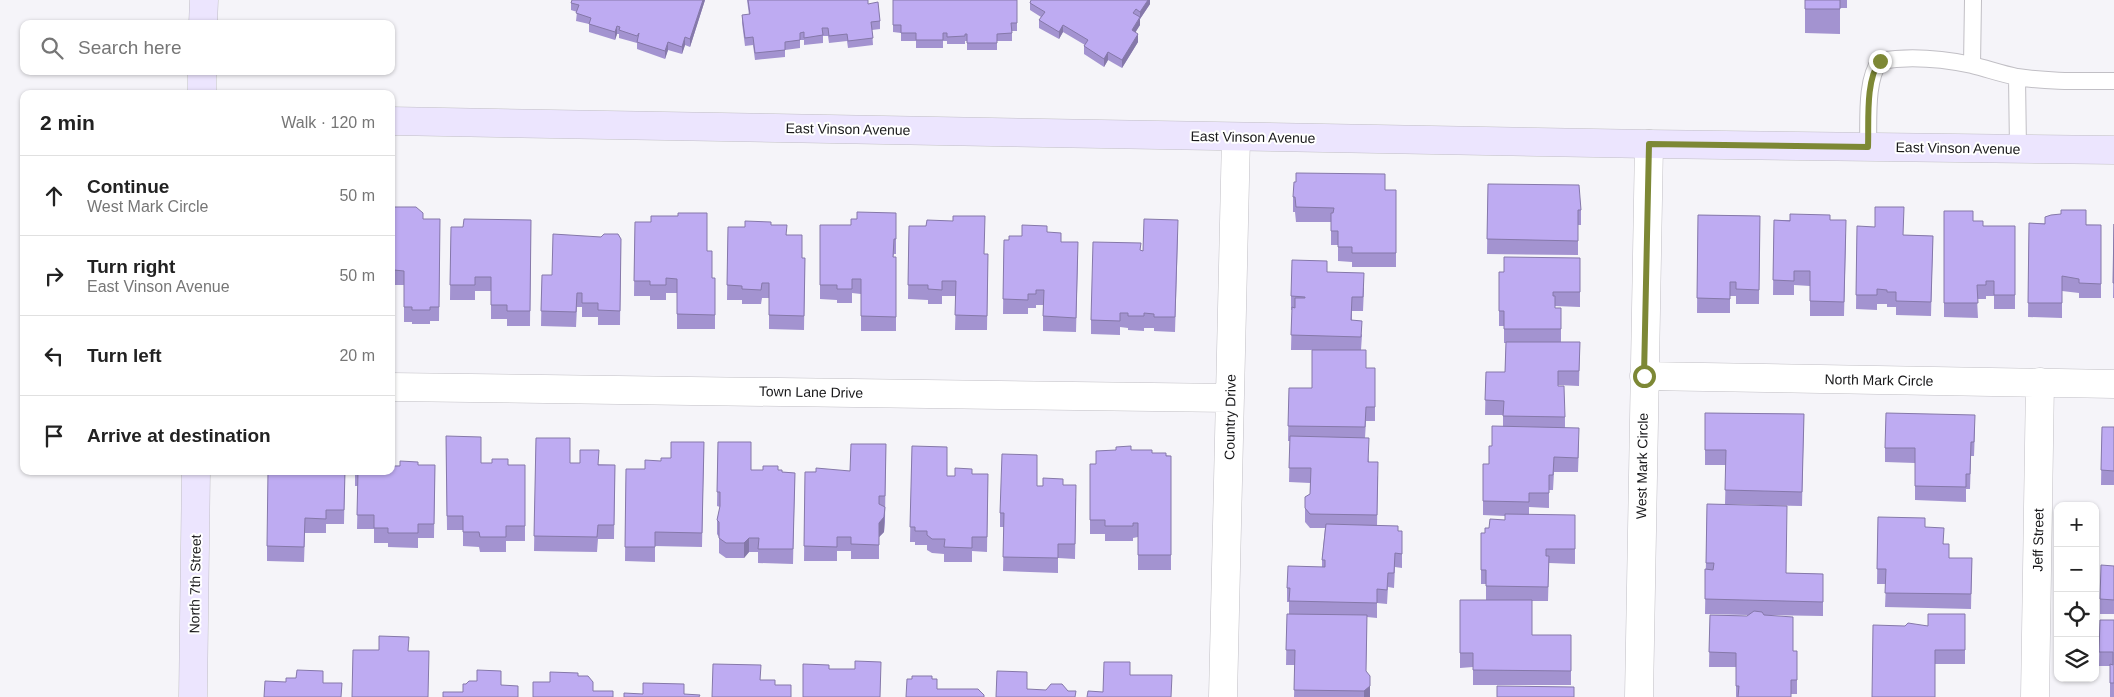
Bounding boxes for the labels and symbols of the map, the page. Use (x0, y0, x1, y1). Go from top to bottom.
route end (1869, 50, 1892, 73)
street label: East Vinson Avenue (785, 120, 911, 138)
street label: East Vinson Avenue (1190, 128, 1316, 146)
street label: East Vinson Avenue (1895, 139, 2021, 157)
route start (1633, 365, 1656, 388)
street label: North Mark Circle (1824, 371, 1934, 389)
street label: Country Drive (1221, 374, 1239, 460)
street label: Town Lane Drive (759, 383, 863, 401)
street label: West Mark Circle (1633, 413, 1651, 519)
street label: Jeff Street (2029, 508, 2047, 572)
street label: North 7th Street (186, 534, 204, 634)

